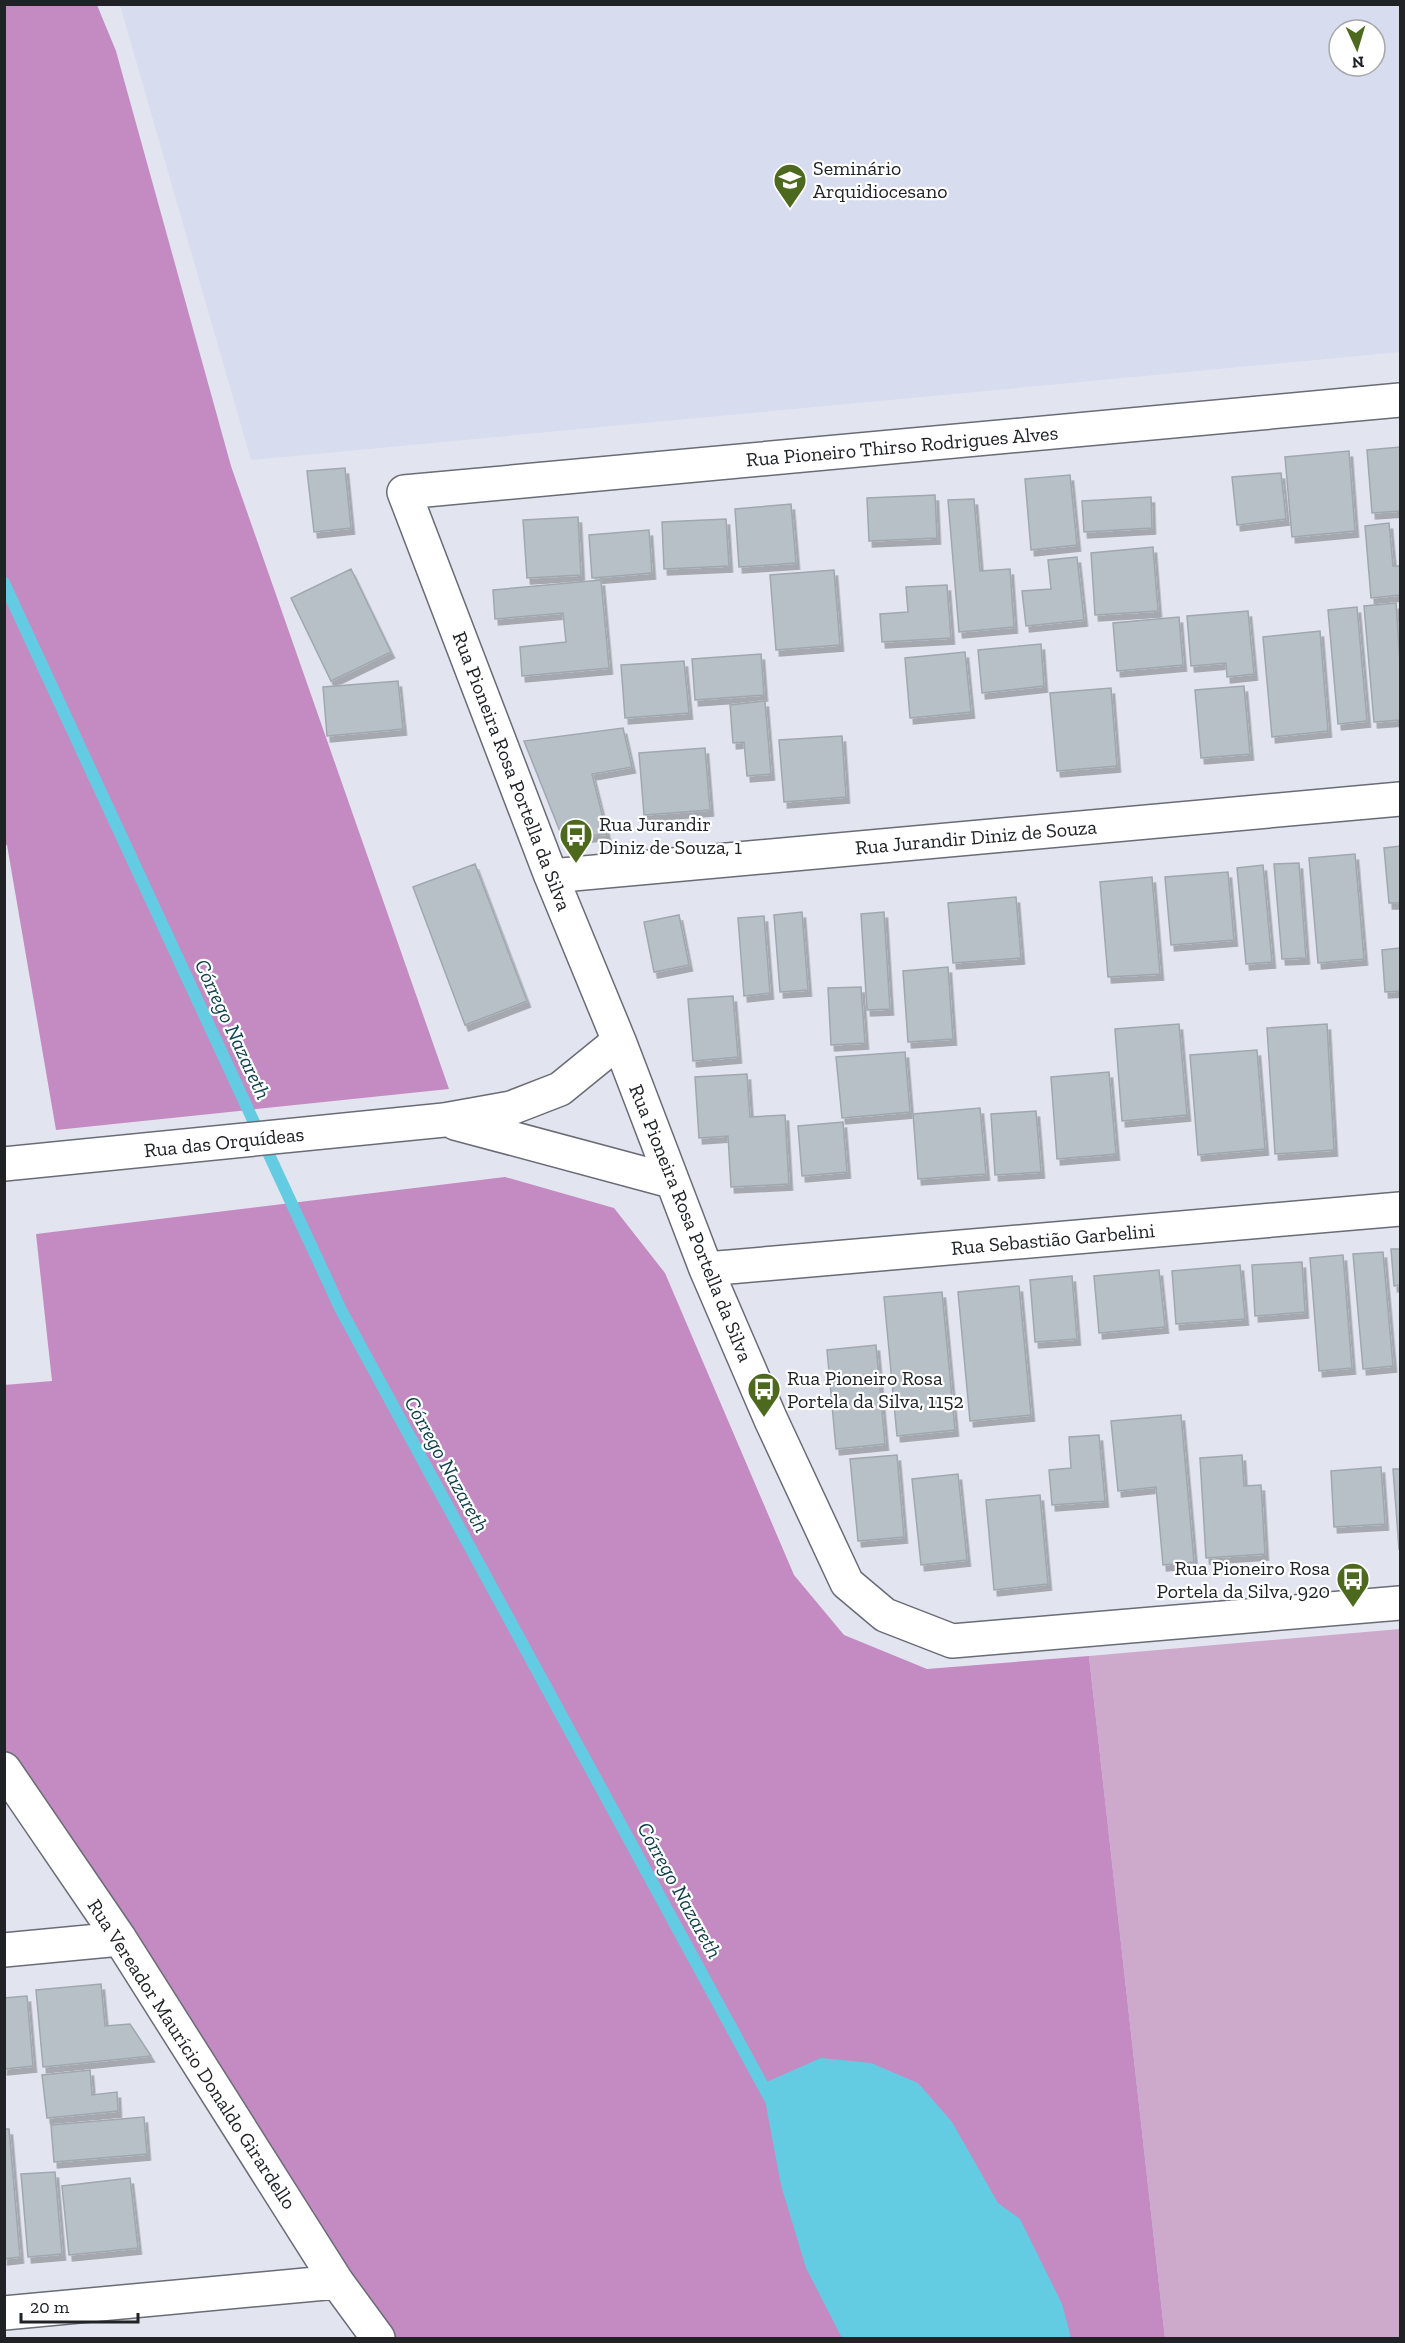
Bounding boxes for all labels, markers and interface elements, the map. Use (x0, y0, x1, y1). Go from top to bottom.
north arrow (1327, 18, 1387, 78)
text: N (1351, 53, 1365, 72)
place label: Seminário Arquidiocesano (813, 156, 947, 203)
school or university icon: Seminário Arquidiocesano (772, 162, 808, 209)
street label: Rua Pioneiro Thirso Rodrigues Alves (745, 420, 1059, 472)
street label: Rua Pioneira Rosa Portella da Silva (448, 628, 577, 914)
place label: Rua Jurandir Diniz de Souza, 1 (599, 812, 742, 859)
street label: Rua Jurandir Diniz de Souza (854, 814, 1098, 860)
bus stop icon: Rua Jurandir Diniz de Souza, 1 (558, 817, 594, 864)
water label: Córrego Nazareth (190, 955, 276, 1103)
street label: Rua Pioneira Rosa Portella da Silva (624, 1081, 758, 1366)
street label: Rua das Orquídeas (143, 1122, 305, 1162)
street label: Rua Sebastião Garbelini (950, 1218, 1156, 1260)
place label: Rua Pioneiro Rosa Portela da Silva, 1152 (787, 1366, 964, 1413)
bus stop icon: Rua Pioneiro Rosa Portela da Silva, 1152 (746, 1371, 782, 1418)
water label: Córrego Nazareth (399, 1392, 495, 1536)
place label: Rua Pioneiro Rosa Portela da Silva, 920 (1157, 1556, 1330, 1603)
bus stop icon: Rua Pioneiro Rosa Portela da Silva, 920 (1335, 1561, 1371, 1608)
water label: Córrego Nazareth (632, 1818, 728, 1962)
street label: Rua Vereador Maurício Donaldo Girardello (83, 1894, 301, 2214)
scale bar (21, 2286, 138, 2324)
text: 20 m (30, 2296, 70, 2318)

